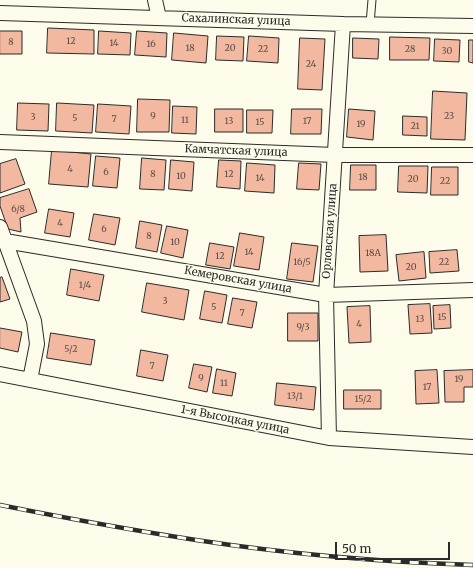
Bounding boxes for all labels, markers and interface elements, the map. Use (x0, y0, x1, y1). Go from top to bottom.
street label: Сахалинская улица (181, 12, 291, 28)
house number: 12 (66, 36, 76, 46)
house number: 8 (8, 37, 14, 47)
house number: 14 (109, 38, 119, 48)
house number: 16 (146, 39, 156, 49)
house number: 18 (185, 43, 195, 53)
house number: 20 (225, 43, 235, 53)
house number: 22 (258, 44, 268, 54)
house number: 28 (405, 44, 415, 54)
house number: 30 (442, 46, 452, 56)
house number: 24 (306, 59, 316, 69)
house number: 9 (150, 111, 156, 121)
house number: 23 (444, 111, 454, 121)
house number: 3 (30, 112, 36, 122)
house number: 5 (72, 113, 78, 123)
house number: 7 (111, 114, 117, 124)
house number: 11 (181, 115, 189, 125)
house number: 13 (225, 116, 233, 126)
house number: 17 (303, 116, 311, 126)
house number: 15 (255, 117, 265, 127)
house number: 19 (356, 119, 366, 129)
house number: 21 (410, 121, 420, 131)
street label: Камчатская улица (184, 143, 288, 159)
house number: 4 (67, 164, 73, 174)
house number: 6 (103, 167, 109, 177)
house number: 8 (150, 169, 156, 179)
house number: 12 (224, 169, 234, 179)
house number: 10 (176, 171, 186, 181)
house number: 18 (358, 172, 368, 182)
house number: 14 (255, 173, 265, 183)
house number: 20 (408, 174, 418, 184)
house number: 22 (440, 176, 450, 186)
street label: Орловская улица (320, 183, 340, 279)
house number: 6/8 (11, 204, 25, 214)
house number: 4 (57, 218, 63, 228)
house number: 6 (101, 224, 107, 234)
house number: 8 (146, 231, 152, 241)
house number: 10 (170, 237, 180, 247)
house number: 14 (244, 247, 254, 257)
house number: 18А (365, 248, 381, 258)
house number: 12 (215, 251, 225, 261)
house number: 16/5 (293, 257, 311, 267)
house number: 22 (439, 257, 449, 267)
house number: 20 (406, 262, 416, 272)
street label: Кемеровская улица (183, 264, 293, 296)
house number: 1/4 (79, 280, 91, 290)
house number: 3 (162, 296, 168, 306)
house number: 5 (211, 302, 217, 312)
house number: 7 (239, 308, 245, 318)
house number: 15 (437, 312, 447, 322)
house number: 13 (416, 314, 424, 324)
house number: 4 (356, 319, 362, 329)
house number: 9/3 (296, 322, 310, 332)
house number: 5/2 (64, 344, 78, 354)
house number: 7 (149, 361, 155, 371)
house number: 9 (198, 373, 204, 383)
house number: 19 (454, 374, 464, 384)
house number: 11 (220, 378, 228, 388)
house number: 17 (423, 382, 431, 392)
house number: 13/1 (287, 391, 303, 401)
house number: 15/2 (354, 394, 372, 404)
street label: 1-я Высоцкая улица (180, 403, 290, 437)
scale bar (337, 534, 452, 560)
text: 50 m (342, 541, 371, 556)

